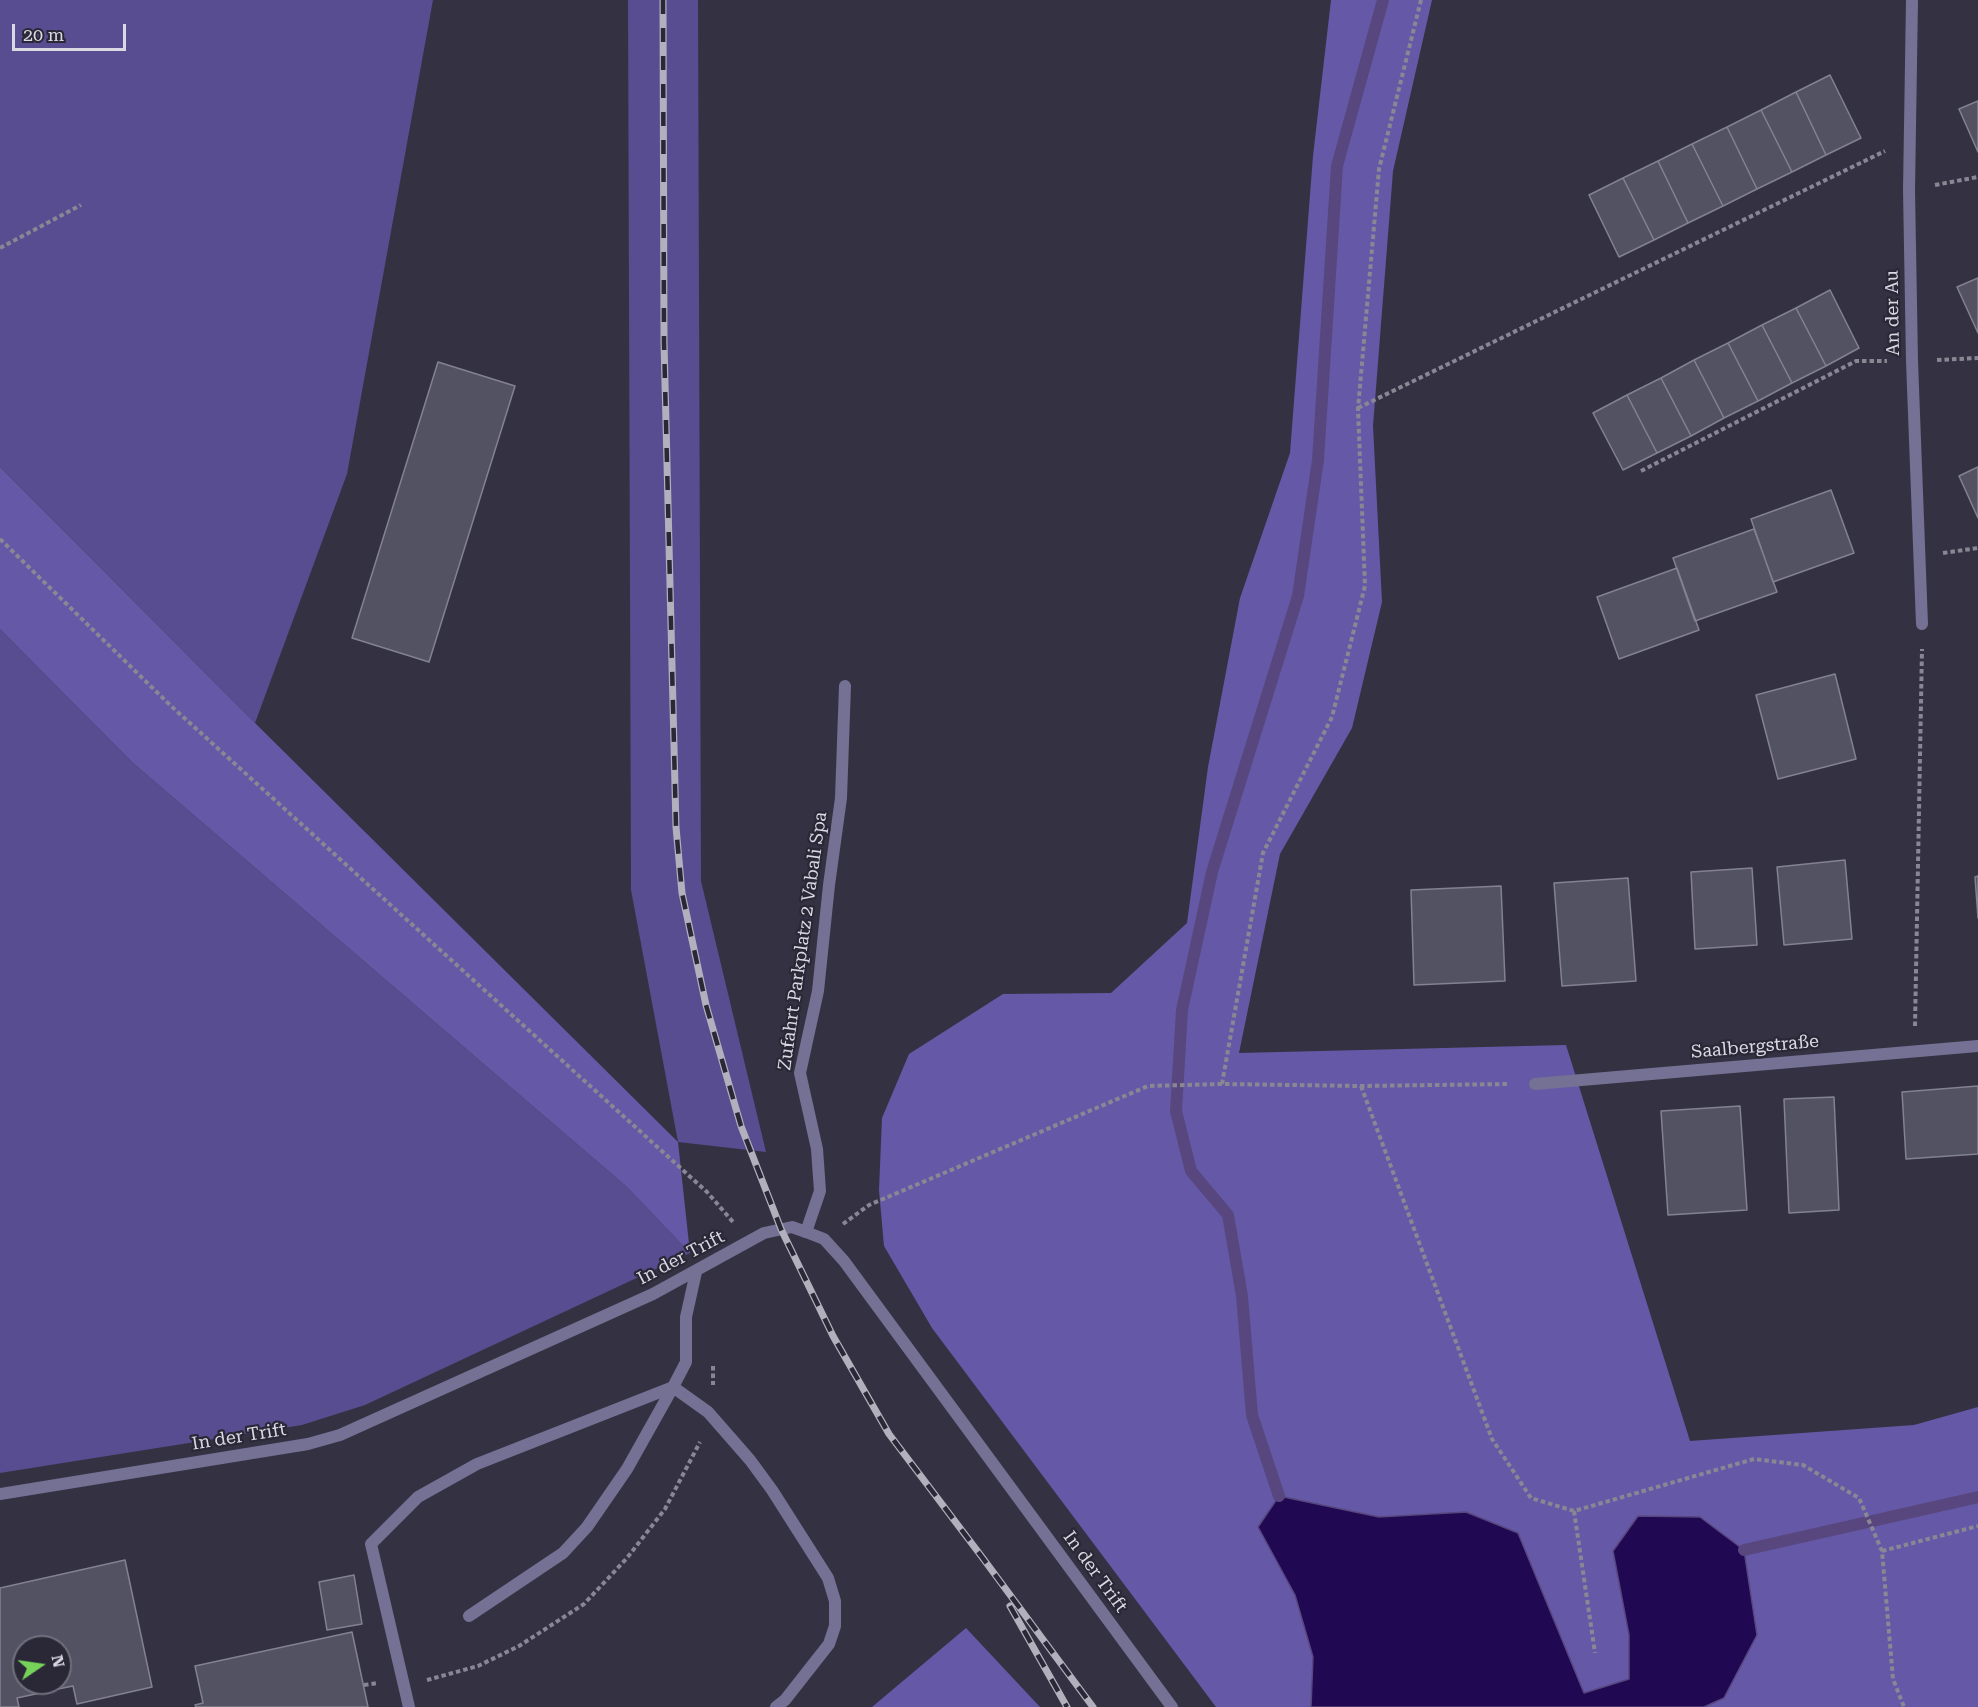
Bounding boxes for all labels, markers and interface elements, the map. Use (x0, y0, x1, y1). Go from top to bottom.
scale bar (15, 12, 129, 50)
text: 20 m (23, 24, 64, 45)
street label: An der Au (1881, 270, 1905, 356)
street label: Zufahrt Parkplatz 2 Vabali Spa (774, 810, 832, 1072)
street label: Saalbergstraße (1690, 1031, 1820, 1063)
street label: In der Trift (634, 1226, 728, 1290)
street label: In der Trift (190, 1419, 288, 1455)
street label: In der Trift (1058, 1527, 1132, 1617)
north arrow (12, 1635, 72, 1695)
text: N (47, 1653, 69, 1669)

